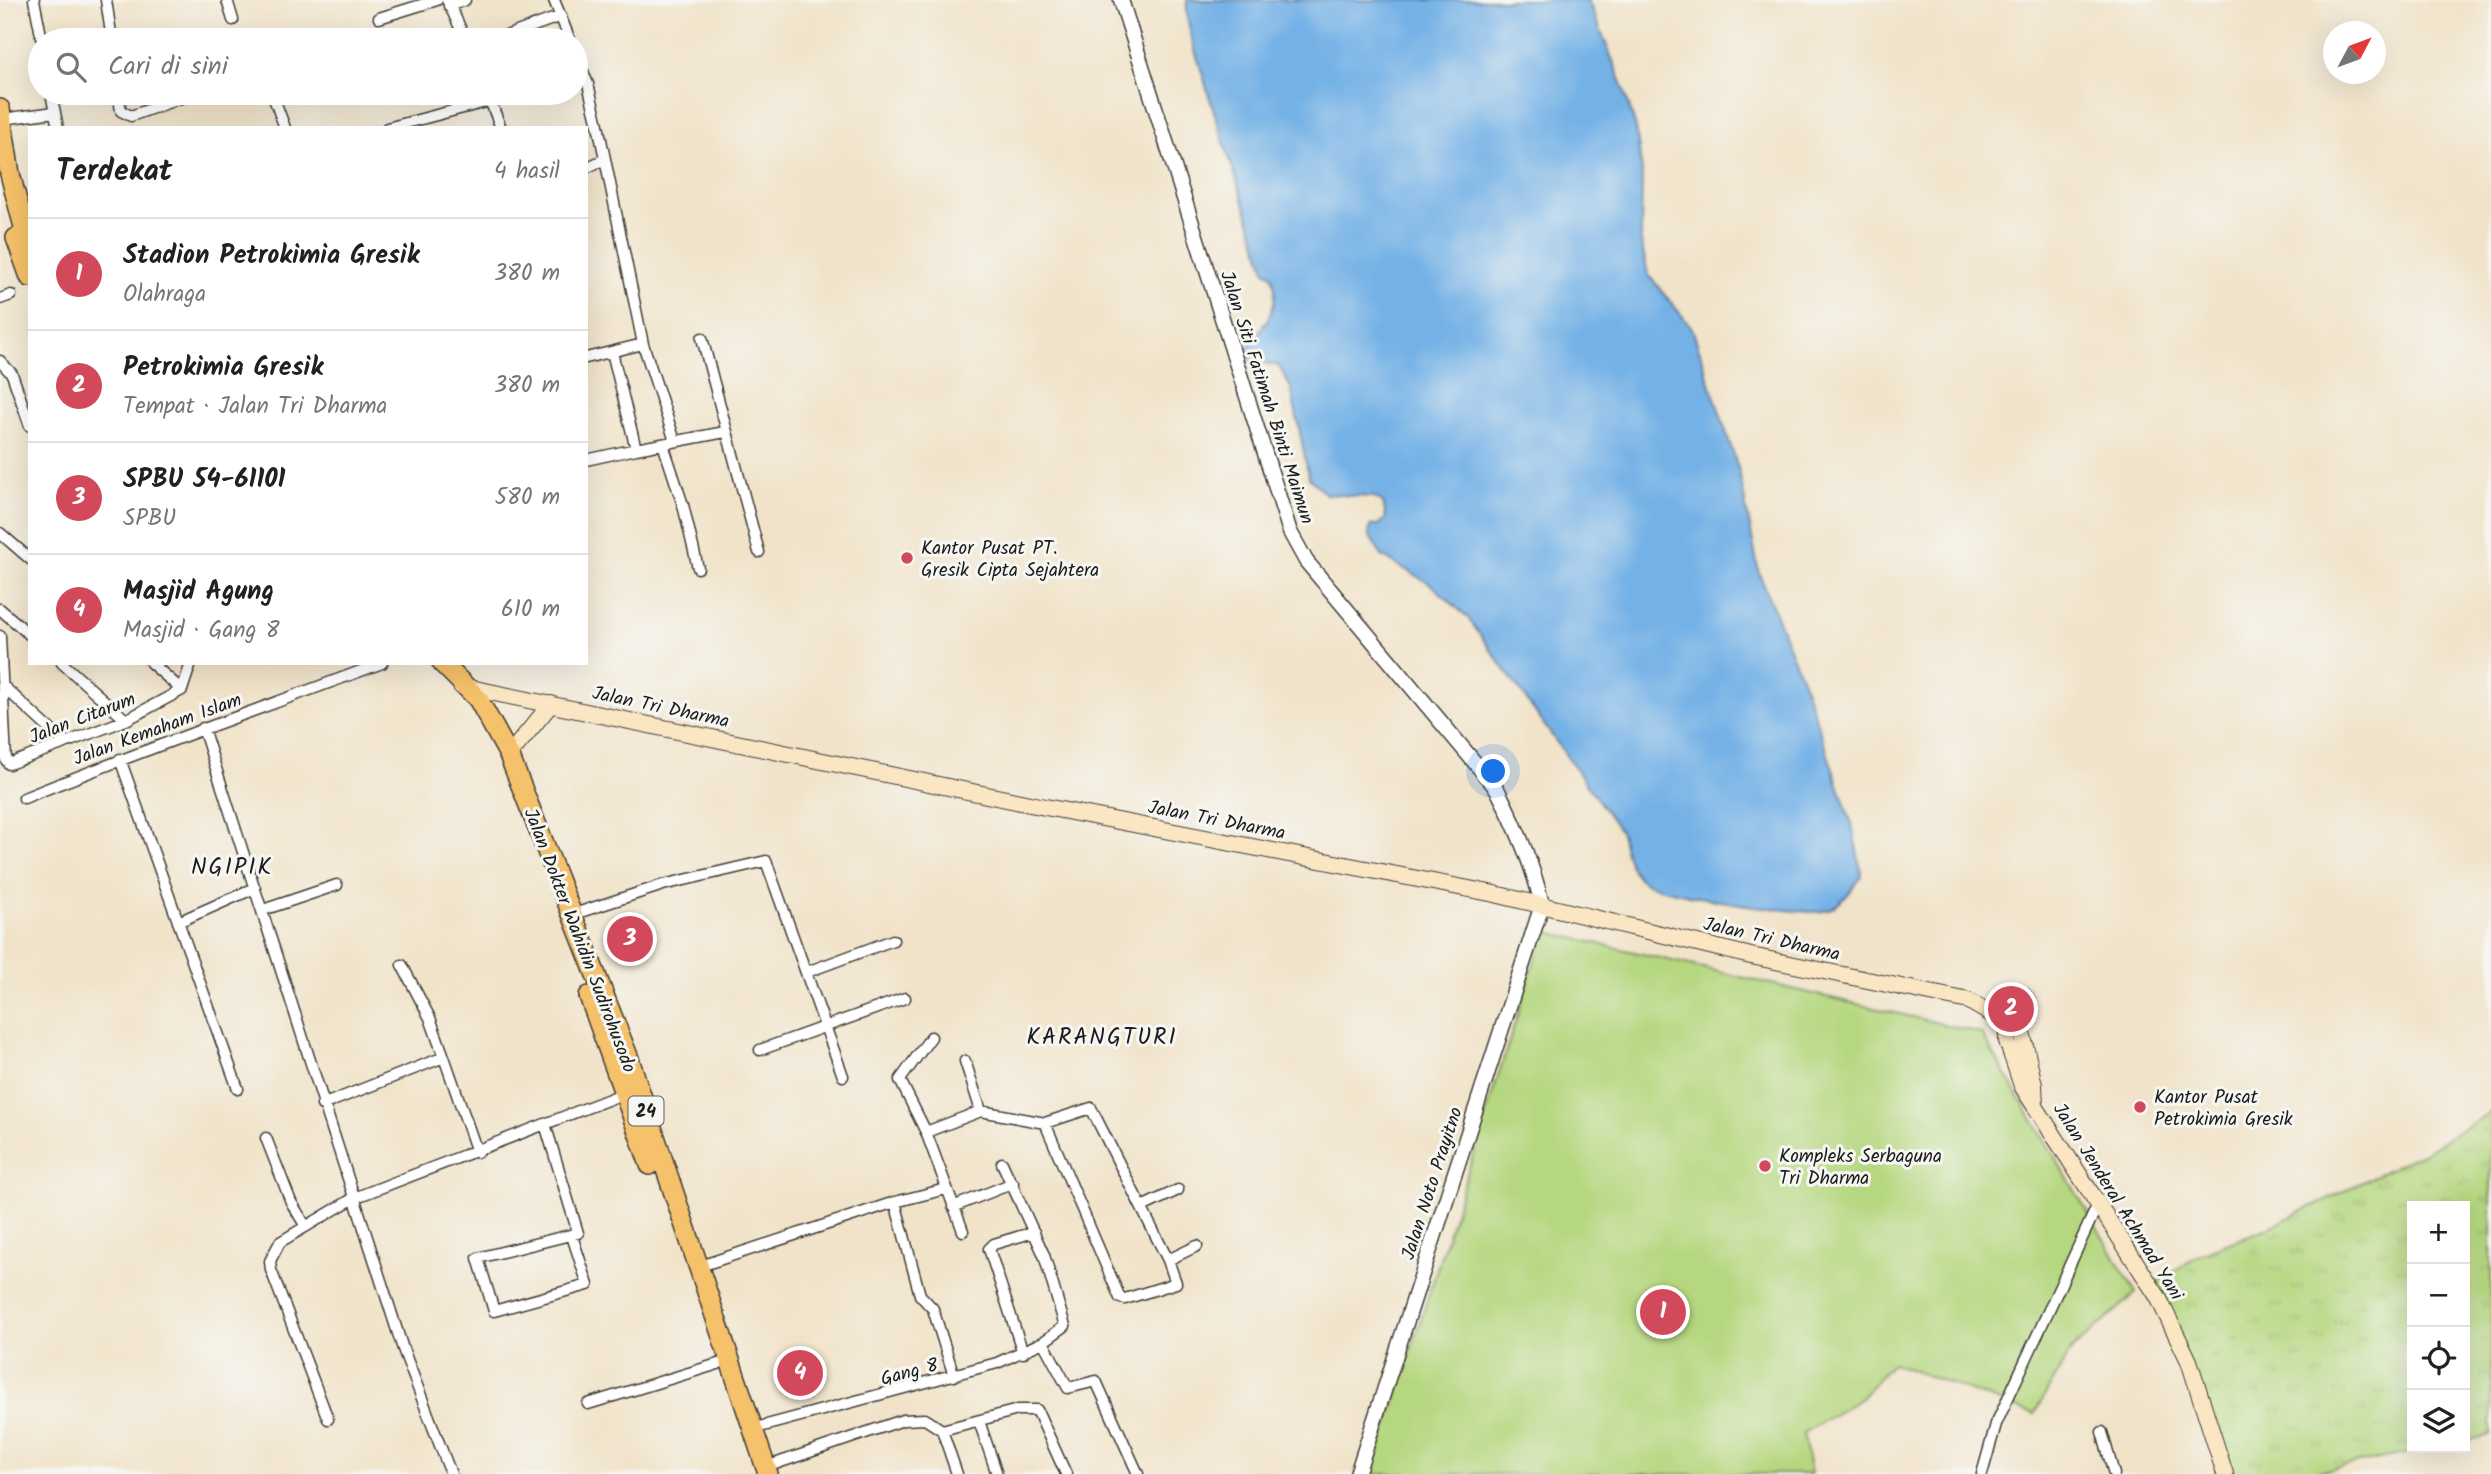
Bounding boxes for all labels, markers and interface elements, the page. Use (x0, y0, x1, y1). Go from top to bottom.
north arrow (2323, 21, 2386, 84)
search box (28, 28, 588, 105)
text: Cari di sini (108, 46, 228, 88)
icon: search (52, 48, 90, 86)
text: Terdekat (56, 148, 172, 196)
text: 4 hasil (494, 154, 560, 190)
text: Stadion Petrokimia Gresik (123, 235, 420, 277)
text: 1 (76, 256, 82, 292)
text: 380 m (494, 256, 560, 292)
street label: Jalan Siti Fatimah Binti Maimun (1211, 267, 1321, 528)
text: Olahraga (123, 277, 206, 313)
text: Petrokimia Gresik (123, 347, 323, 389)
text: 2 (72, 368, 86, 404)
text: 380 m (494, 368, 560, 404)
text: Tempat · Jalan Tri Dharma (123, 389, 387, 425)
text: SPBU 54-61101 (123, 459, 285, 501)
text: 3 (73, 480, 85, 516)
text: 580 m (495, 480, 560, 516)
text: SPBU (123, 501, 176, 537)
place label: Kantor Pusat PT. Gresik Cipta Sejahtera (921, 534, 1099, 586)
marker: Kantor Pusat PT. Gresik Cipta Sejahtera (899, 550, 915, 566)
text: Masjid Agung (123, 571, 274, 613)
text: 4 (73, 592, 85, 628)
text: 610 m (501, 592, 560, 628)
text: Masjid · Gang 8 (123, 613, 280, 649)
street label: Jalan Tri Dharma (589, 679, 732, 737)
street label: Jalan Citarum (25, 685, 140, 753)
street label: Jalan Kemaham Islam (69, 685, 246, 774)
your location (1476, 754, 1510, 788)
street label: Jalan Tri Dharma (1145, 793, 1288, 849)
street label: Jalan Dokter Wahidin Sudirohusodo (515, 804, 644, 1077)
district label: NGIPIK (191, 850, 273, 886)
street label: Jalan Tri Dharma (1700, 910, 1843, 970)
pin: 3 (607, 913, 653, 965)
pin: 2 (1988, 983, 2034, 1035)
district label: KARANGTURI (1026, 1020, 1178, 1056)
place label: Kantor Pusat Petrokimia Gresik (2154, 1083, 2293, 1135)
road number: 24 (628, 1096, 664, 1126)
street label: Jalan Jenderal Achmad Yani (2044, 1097, 2191, 1308)
marker: Kantor Pusat Petrokimia Gresik (2132, 1099, 2148, 1115)
street label: Jalan Noto Prayitno (1394, 1103, 1472, 1264)
place label: Kompleks Serbaguna Tri Dharma (1779, 1142, 1942, 1194)
marker: Kompleks Serbaguna Tri Dharma (1757, 1158, 1773, 1174)
map controls (2407, 1201, 2470, 1453)
button: + (2407, 1201, 2470, 1264)
button: − (2407, 1264, 2470, 1327)
pin: 1 (1640, 1286, 1686, 1338)
button: locate (2407, 1327, 2470, 1390)
pin: 4 (777, 1347, 823, 1399)
street label: Gang 8 (877, 1351, 942, 1395)
button: layers (2407, 1390, 2470, 1453)

